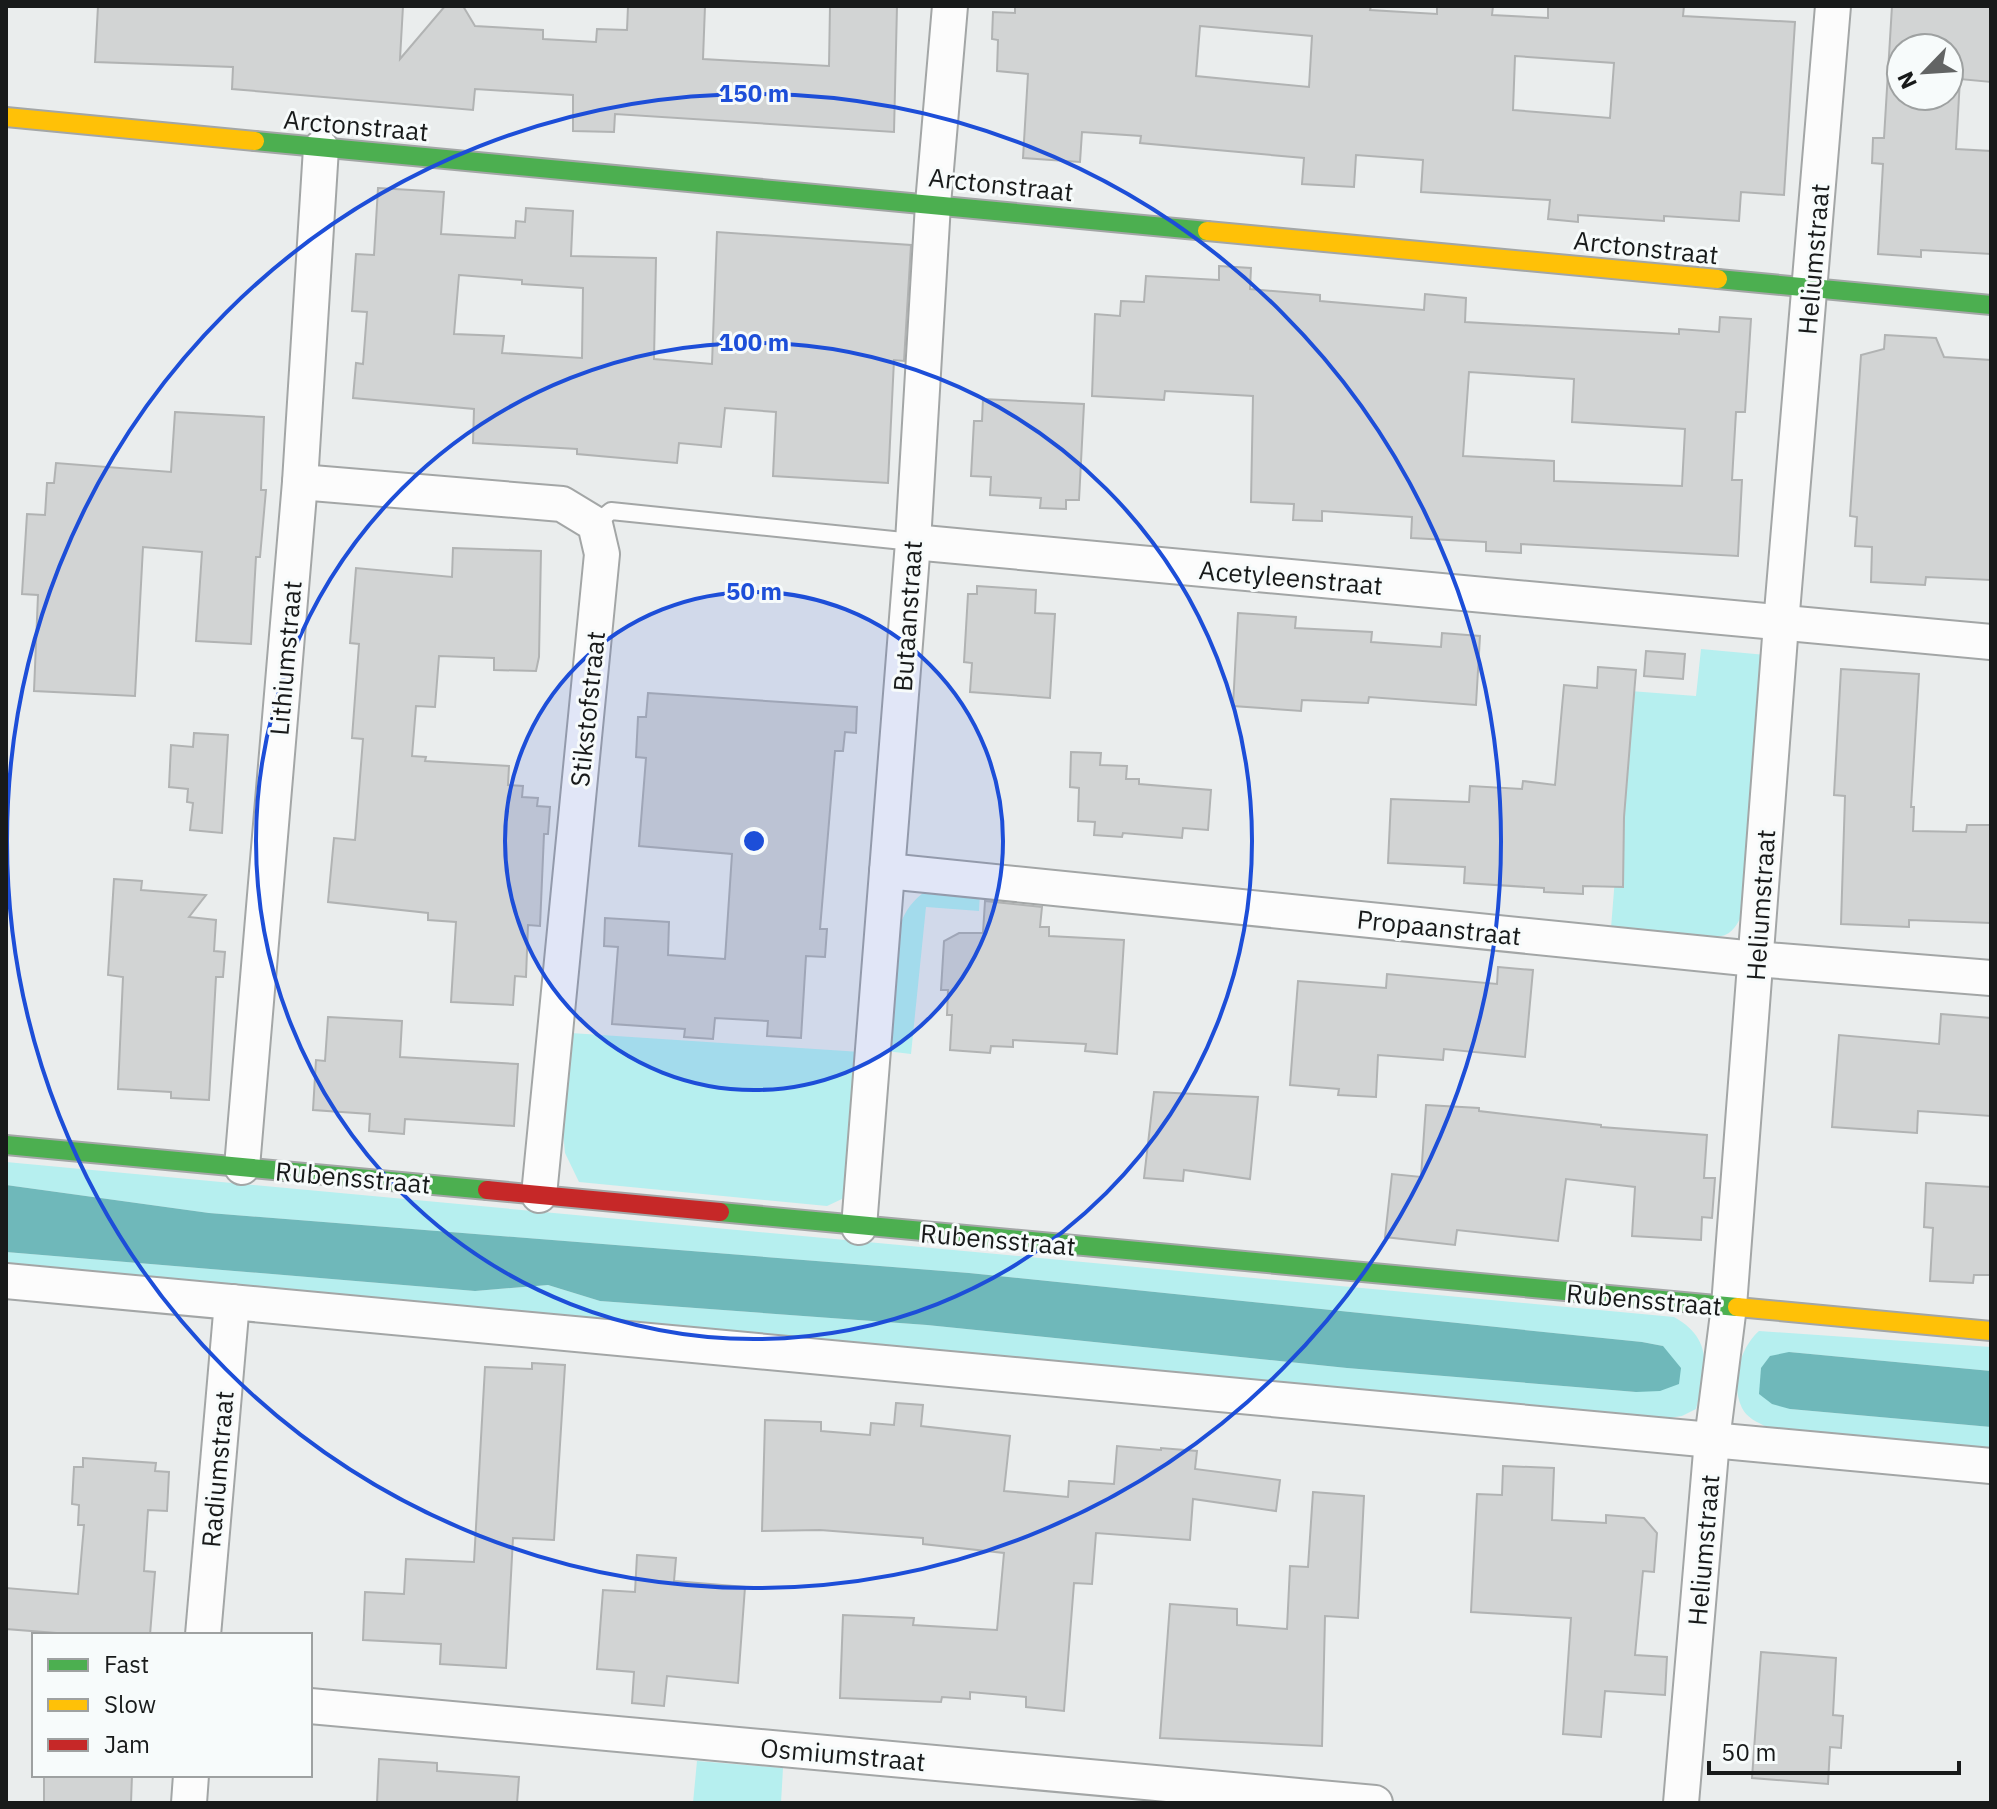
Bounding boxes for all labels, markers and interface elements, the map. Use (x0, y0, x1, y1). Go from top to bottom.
north arrow (1885, 32, 1965, 112)
text: N (1890, 67, 1923, 94)
text: 150 m (719, 77, 789, 109)
street label: Arctonstraat (282, 102, 430, 148)
street label: Arctonstraat (927, 159, 1075, 209)
street label: Heliumstraat (1789, 182, 1837, 336)
street label: Arctonstraat (1572, 222, 1720, 272)
text: 100 m (719, 326, 789, 358)
street label: Butaanstraat (885, 539, 929, 693)
street label: Acetyleenstraat (1198, 552, 1384, 602)
text: 50 m (726, 575, 782, 607)
street label: Lithiumstraat (261, 579, 309, 737)
street label: Stikstofstraat (562, 629, 612, 789)
centre of rings (740, 827, 768, 855)
street label: Heliumstraat (1738, 828, 1782, 982)
street label: Propaanstraat (1355, 901, 1523, 953)
street label: Rubensstraat (274, 1153, 432, 1201)
street label: Rubensstraat (919, 1215, 1077, 1263)
street label: Rubensstraat (1565, 1275, 1723, 1323)
street label: Radiumstraat (193, 1389, 241, 1549)
street label: Heliumstraat (1679, 1473, 1727, 1627)
legend (32, 1633, 312, 1777)
text: Fast (104, 1648, 149, 1680)
text: Slow (104, 1688, 156, 1720)
scale bar (1709, 1725, 1959, 1775)
text: Jam (104, 1728, 150, 1760)
street label: Osmiumstraat (759, 1730, 927, 1778)
text: 50 m (1721, 1736, 1776, 1768)

